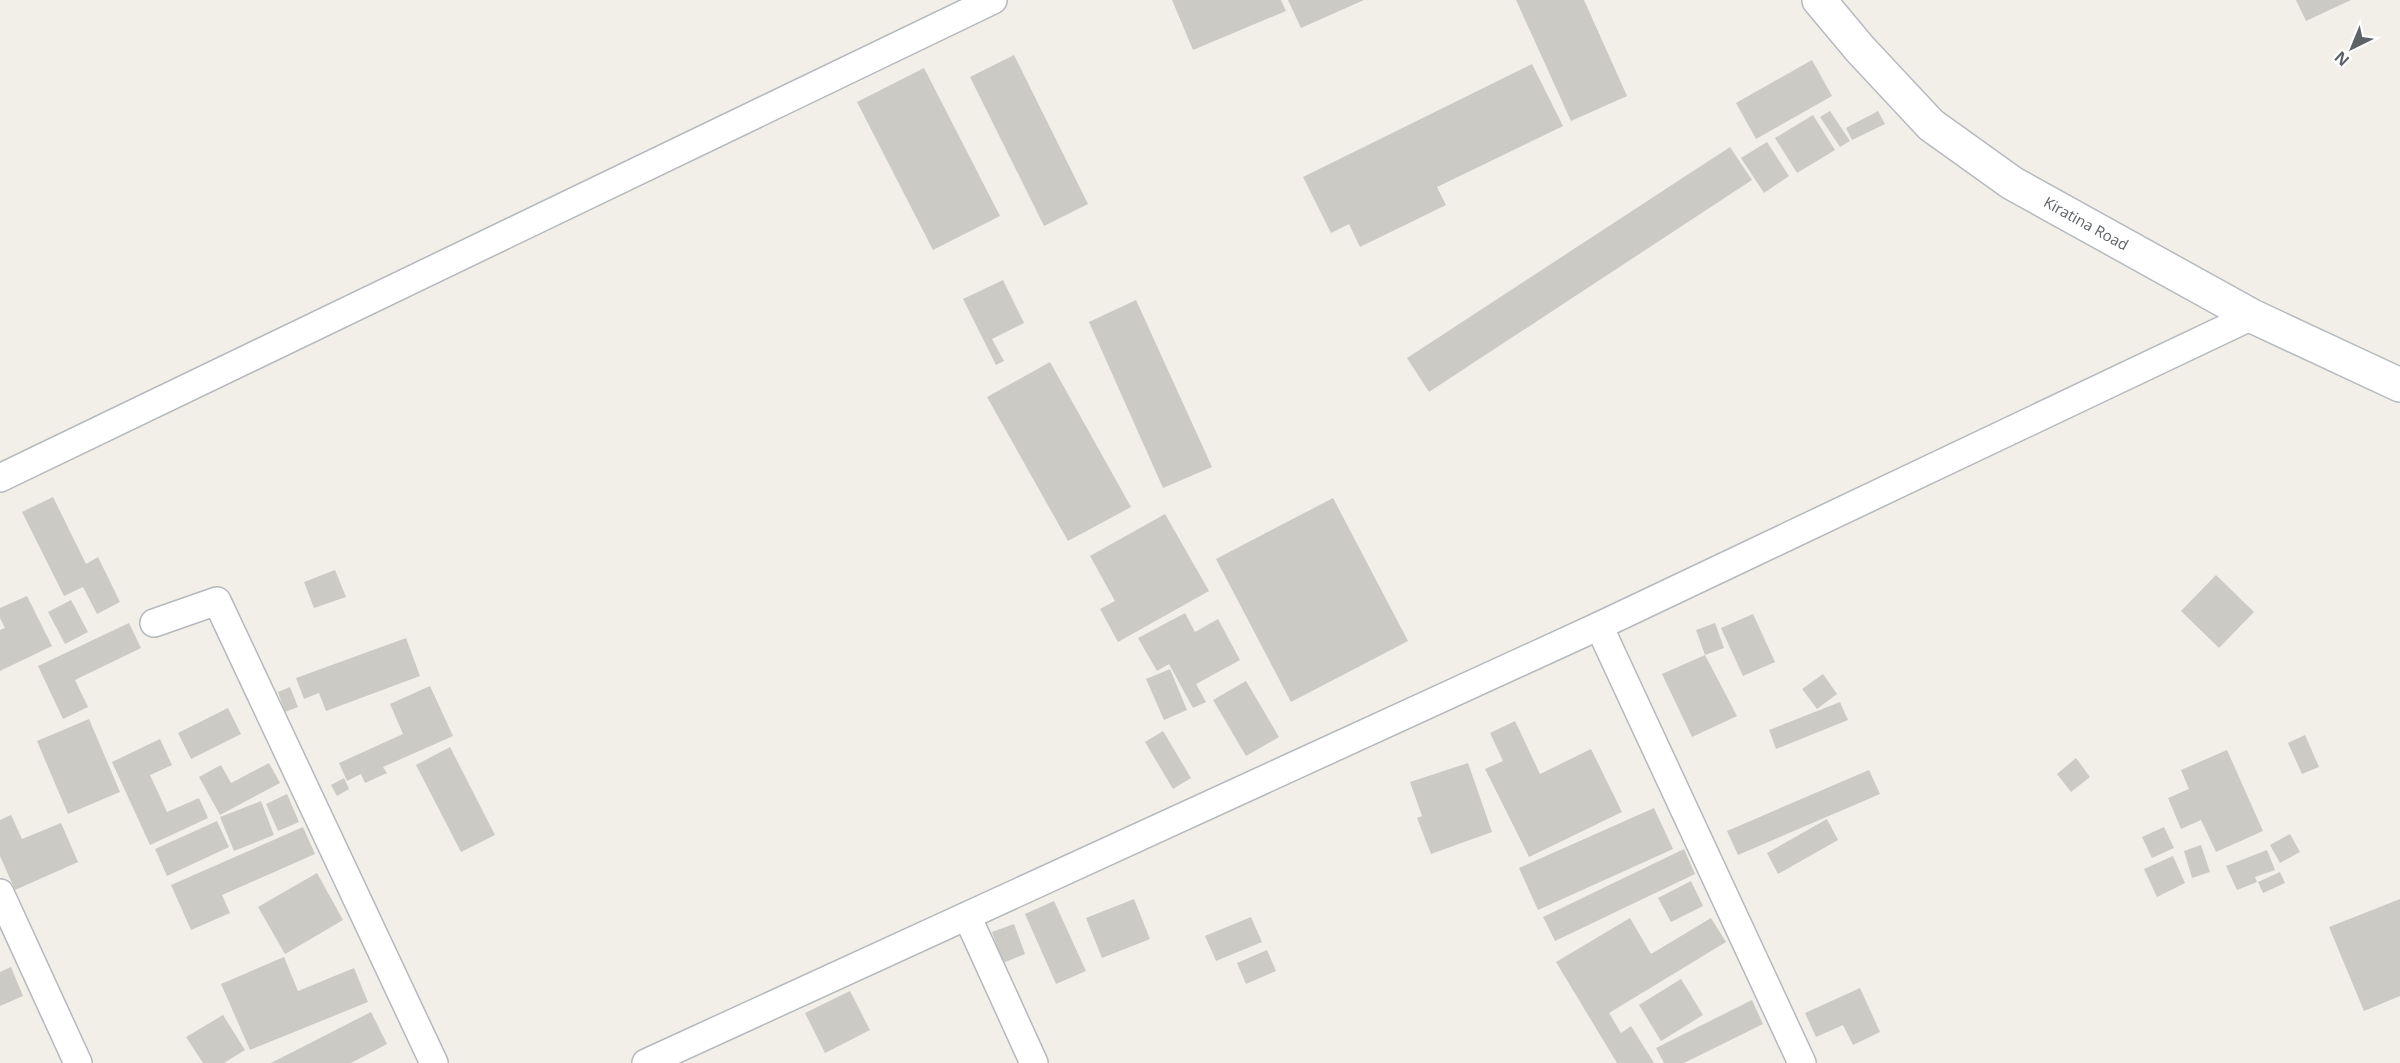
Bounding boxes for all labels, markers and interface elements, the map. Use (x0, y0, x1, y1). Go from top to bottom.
north arrow (2322, 18, 2382, 78)
text: N (2330, 46, 2354, 71)
street label: Kiratina Road (2040, 192, 2132, 255)

